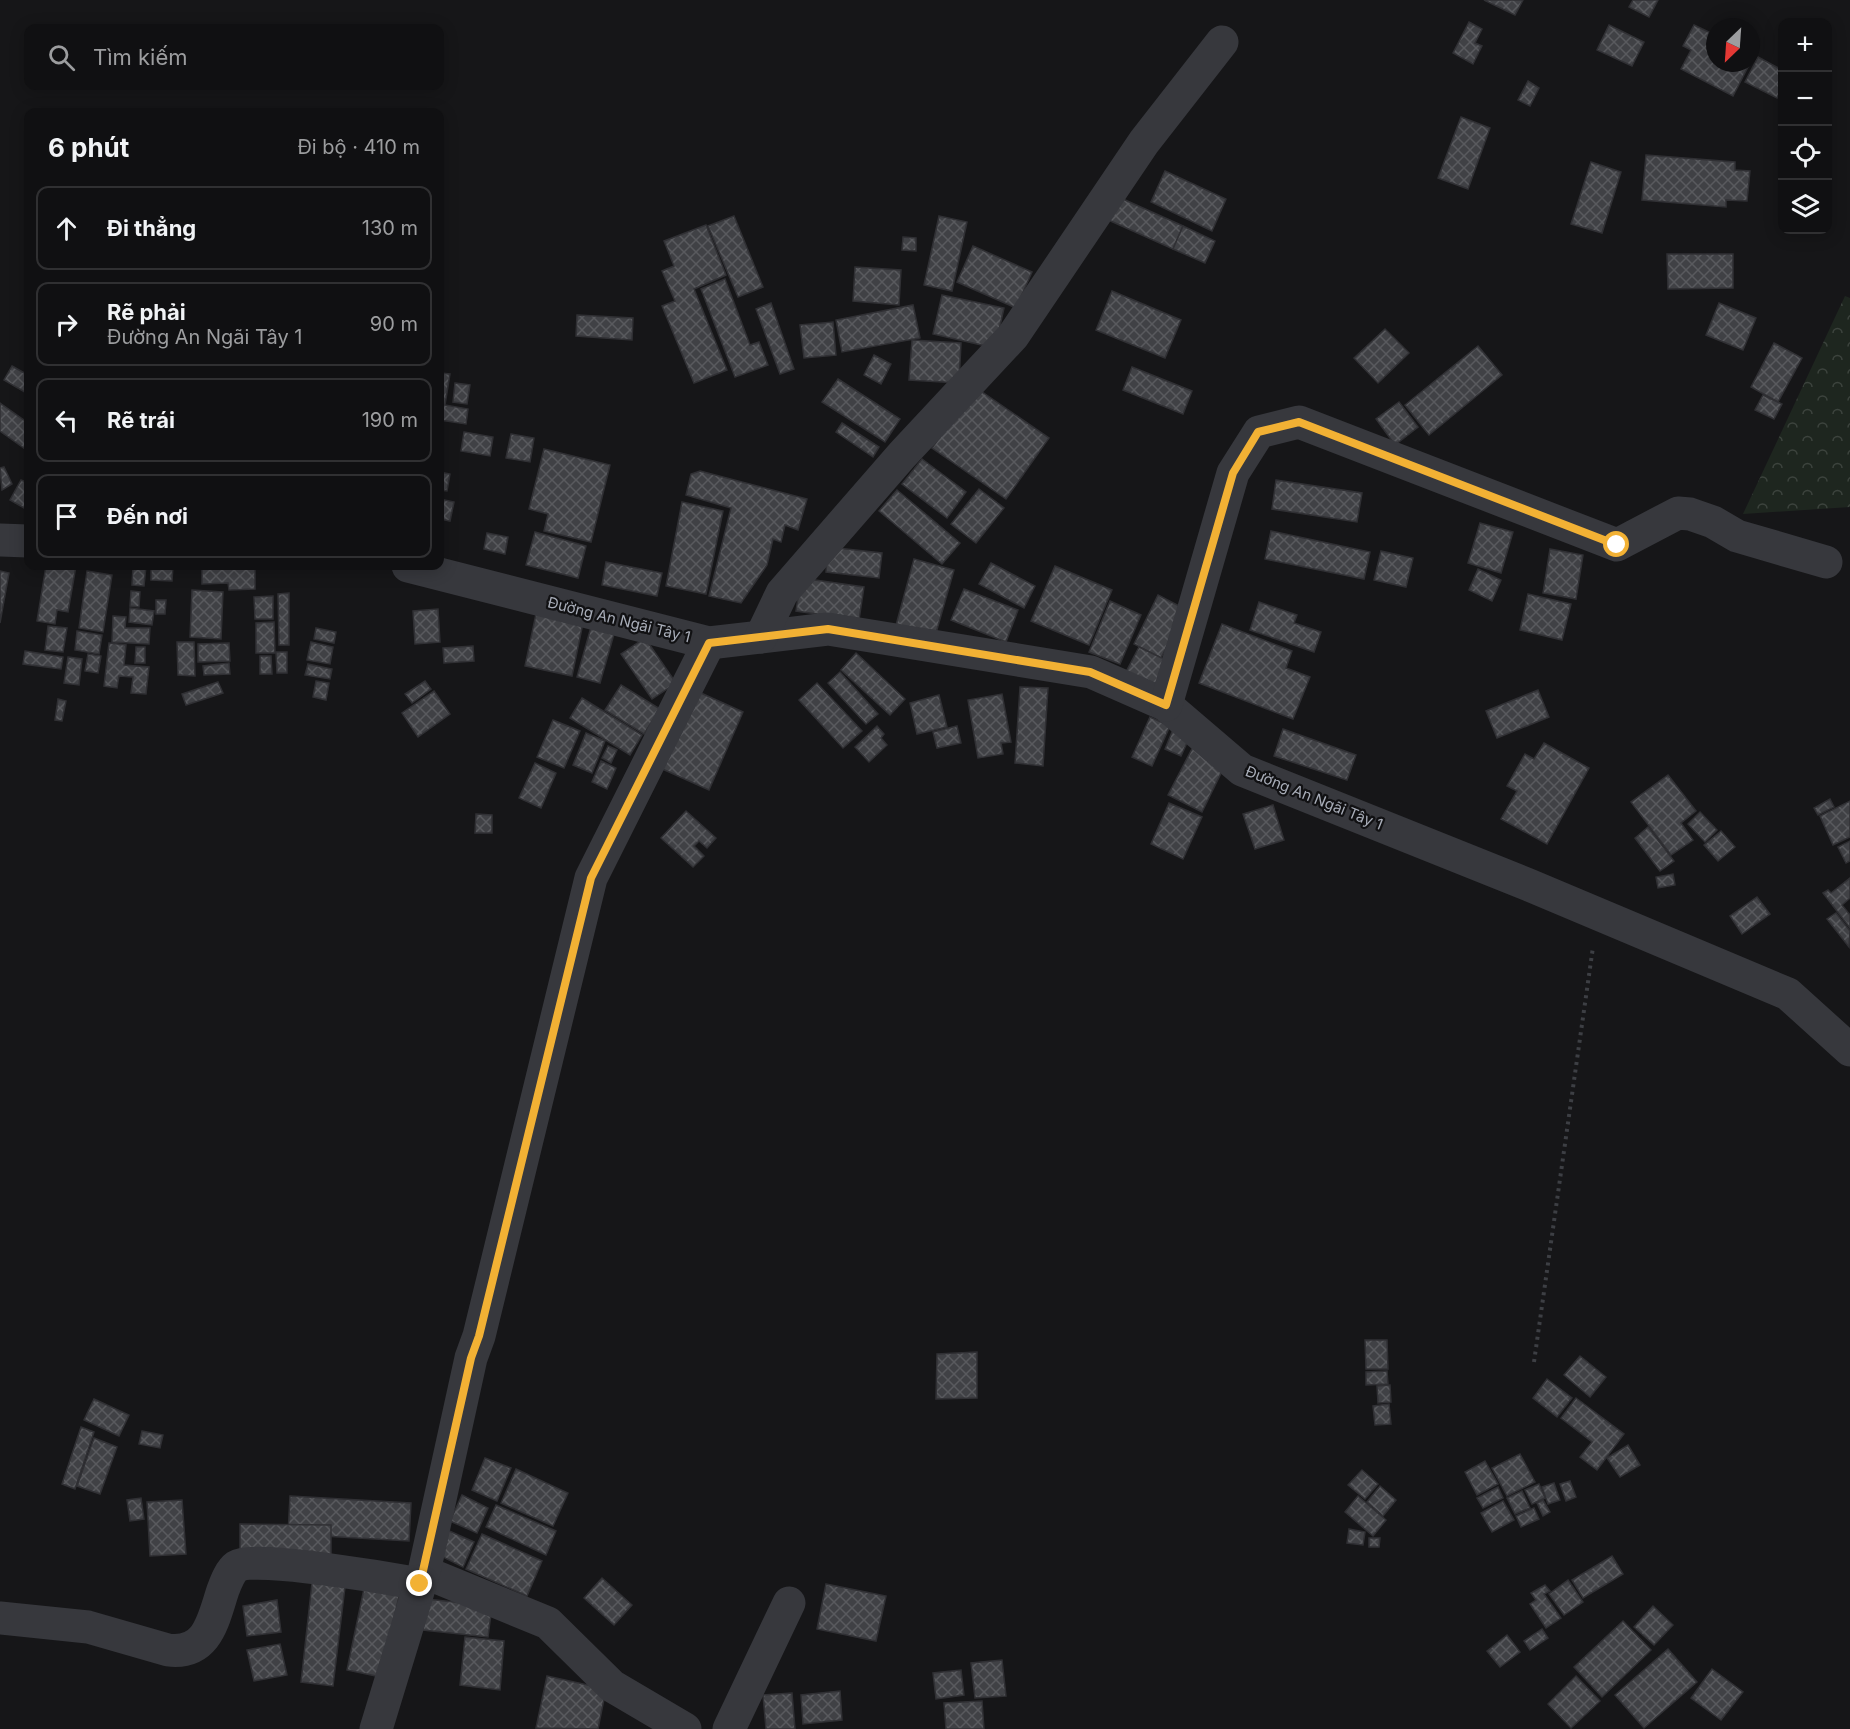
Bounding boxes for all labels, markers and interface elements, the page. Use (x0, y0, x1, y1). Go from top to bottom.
north arrow (1706, 18, 1760, 72)
map controls (1778, 18, 1832, 234)
button: + (1778, 18, 1832, 72)
search box (24, 24, 444, 90)
icon: search (45, 41, 78, 74)
text: Tìm kiếm (93, 44, 188, 70)
button: − (1778, 72, 1832, 126)
button: locate (1778, 126, 1832, 180)
text: 6 phút (48, 132, 129, 163)
text: Đi bộ · 410 m (297, 135, 420, 159)
button: layers (1778, 180, 1832, 234)
icon: ahead (50, 212, 83, 245)
text: Đi thẳng (107, 215, 196, 241)
text: 130 m (362, 216, 418, 240)
text: Rẽ phải (107, 299, 186, 325)
icon: right (50, 308, 83, 341)
text: 90 m (370, 312, 418, 336)
text: Đường An Ngãi Tây 1 (107, 325, 302, 349)
icon: left (50, 404, 83, 437)
text: Rẽ trái (107, 407, 175, 433)
text: 190 m (362, 408, 418, 432)
icon: arrive (50, 500, 83, 533)
text: Đến nơi (107, 503, 188, 529)
route start (1603, 531, 1629, 557)
street label: Đường An Ngãi Tây 1 (546, 593, 693, 646)
street label: Đường An Ngãi Tây 1 (1243, 761, 1386, 834)
route end (406, 1570, 432, 1596)

